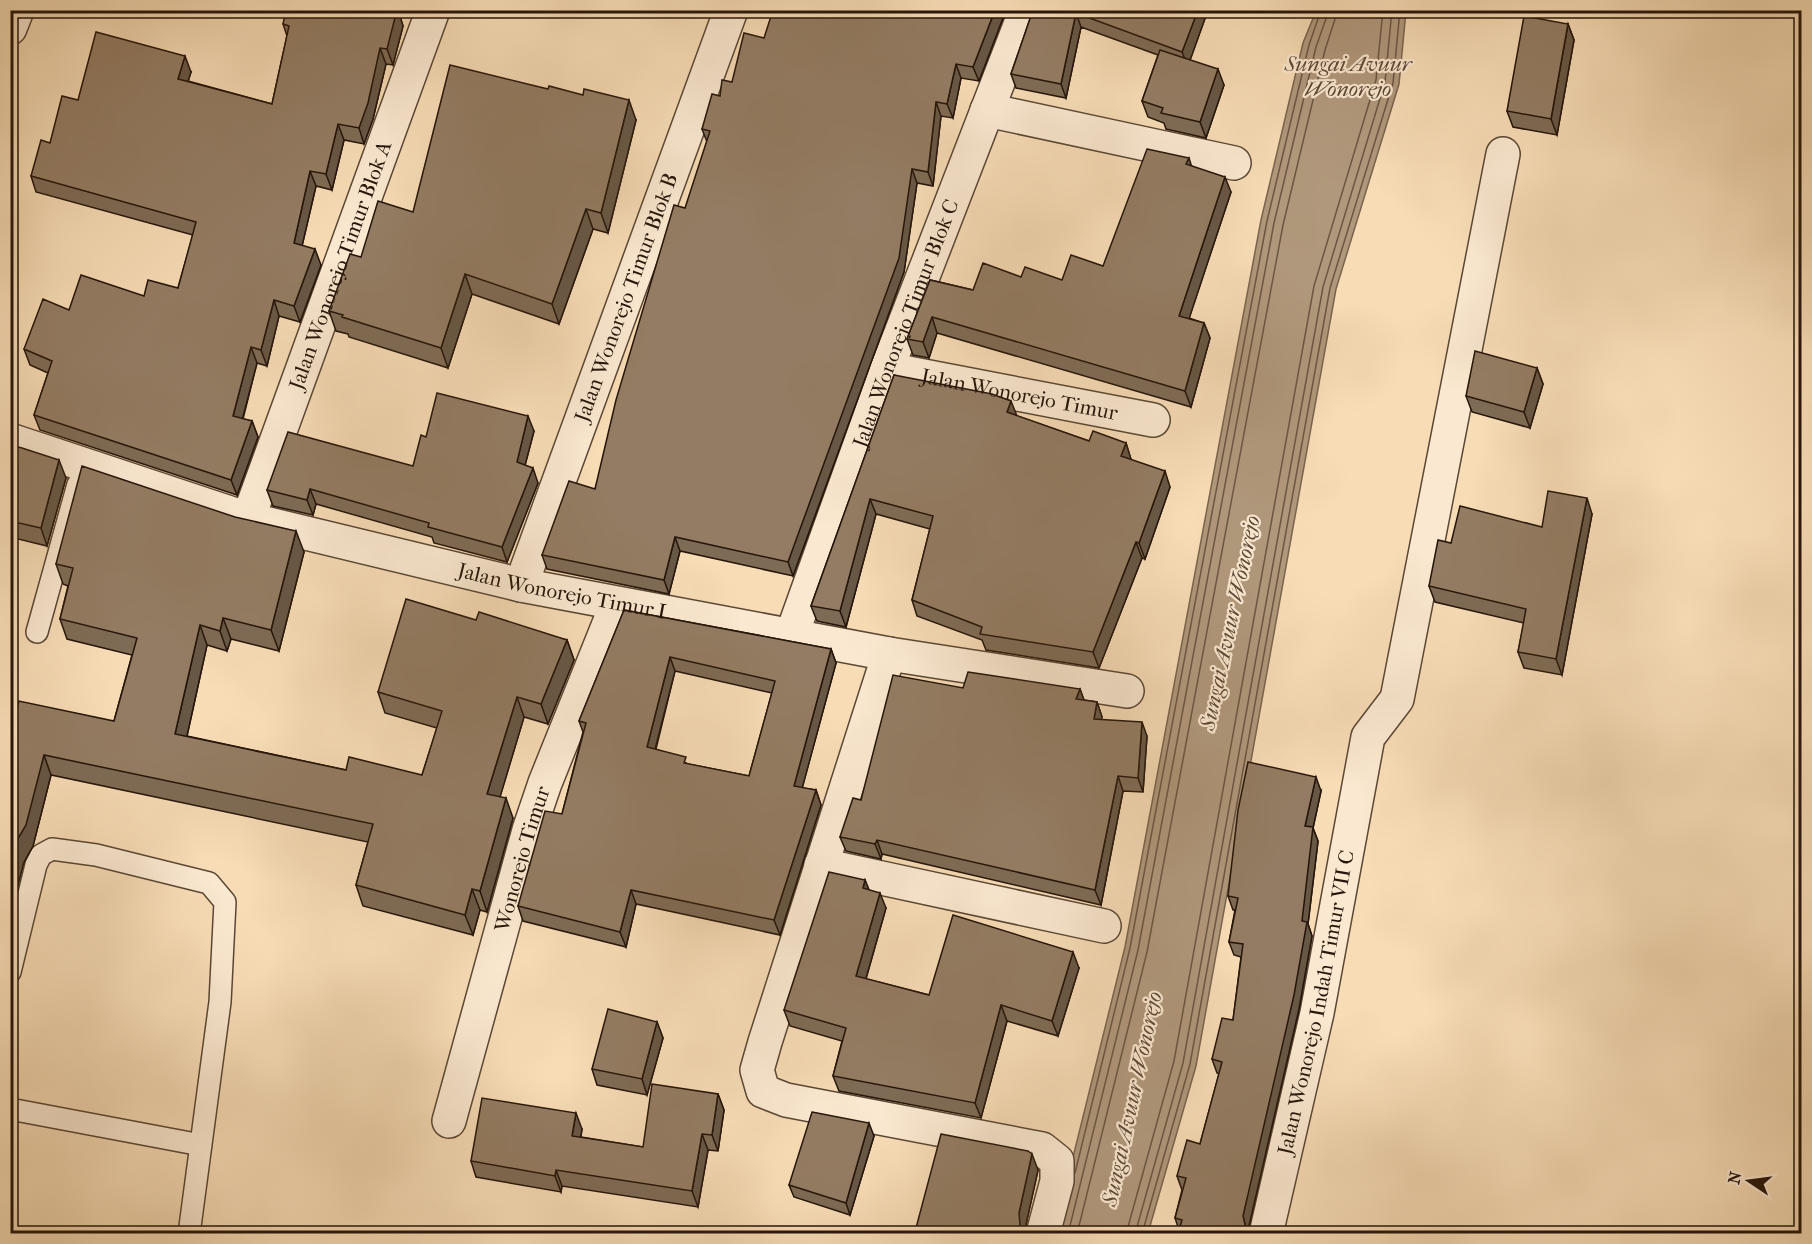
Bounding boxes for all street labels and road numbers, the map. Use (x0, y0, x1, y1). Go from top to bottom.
street label: Jalan Wonorejo Timur Blok A (283, 137, 397, 395)
street label: Jalan Wonorejo Timur Blok B (569, 170, 682, 427)
street label: Jalan Wonorejo Timur Blok C (847, 196, 964, 452)
street label: Jalan Wonorejo Timur (917, 363, 1120, 425)
street label: Jalan Wonorejo Timur I (453, 558, 668, 624)
street label: Wonorejo Timur (489, 783, 555, 935)
street label: Jalan Wonorejo Indah Timur VII C (1272, 848, 1359, 1159)

